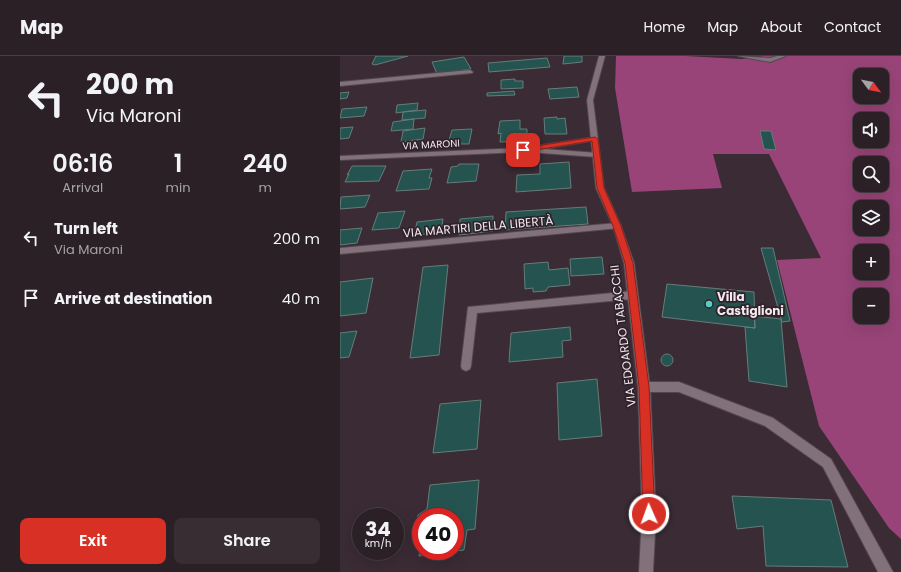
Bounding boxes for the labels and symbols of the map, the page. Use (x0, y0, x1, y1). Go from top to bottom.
north arrow (853, 68, 889, 104)
pin (506, 133, 540, 167)
street label: VIA MARONI (402, 136, 460, 153)
street label: VIA MARTIRI DELLA LIBERTÀ (402, 211, 554, 242)
street label: VIA EDOARDO TABACCHI (605, 264, 640, 408)
place label: Villa Castiglioni (717, 288, 784, 319)
marker: Villa Castiglioni (704, 299, 714, 309)
position arrow (628, 493, 670, 535)
speed limit sign: 40 (412, 508, 464, 560)

